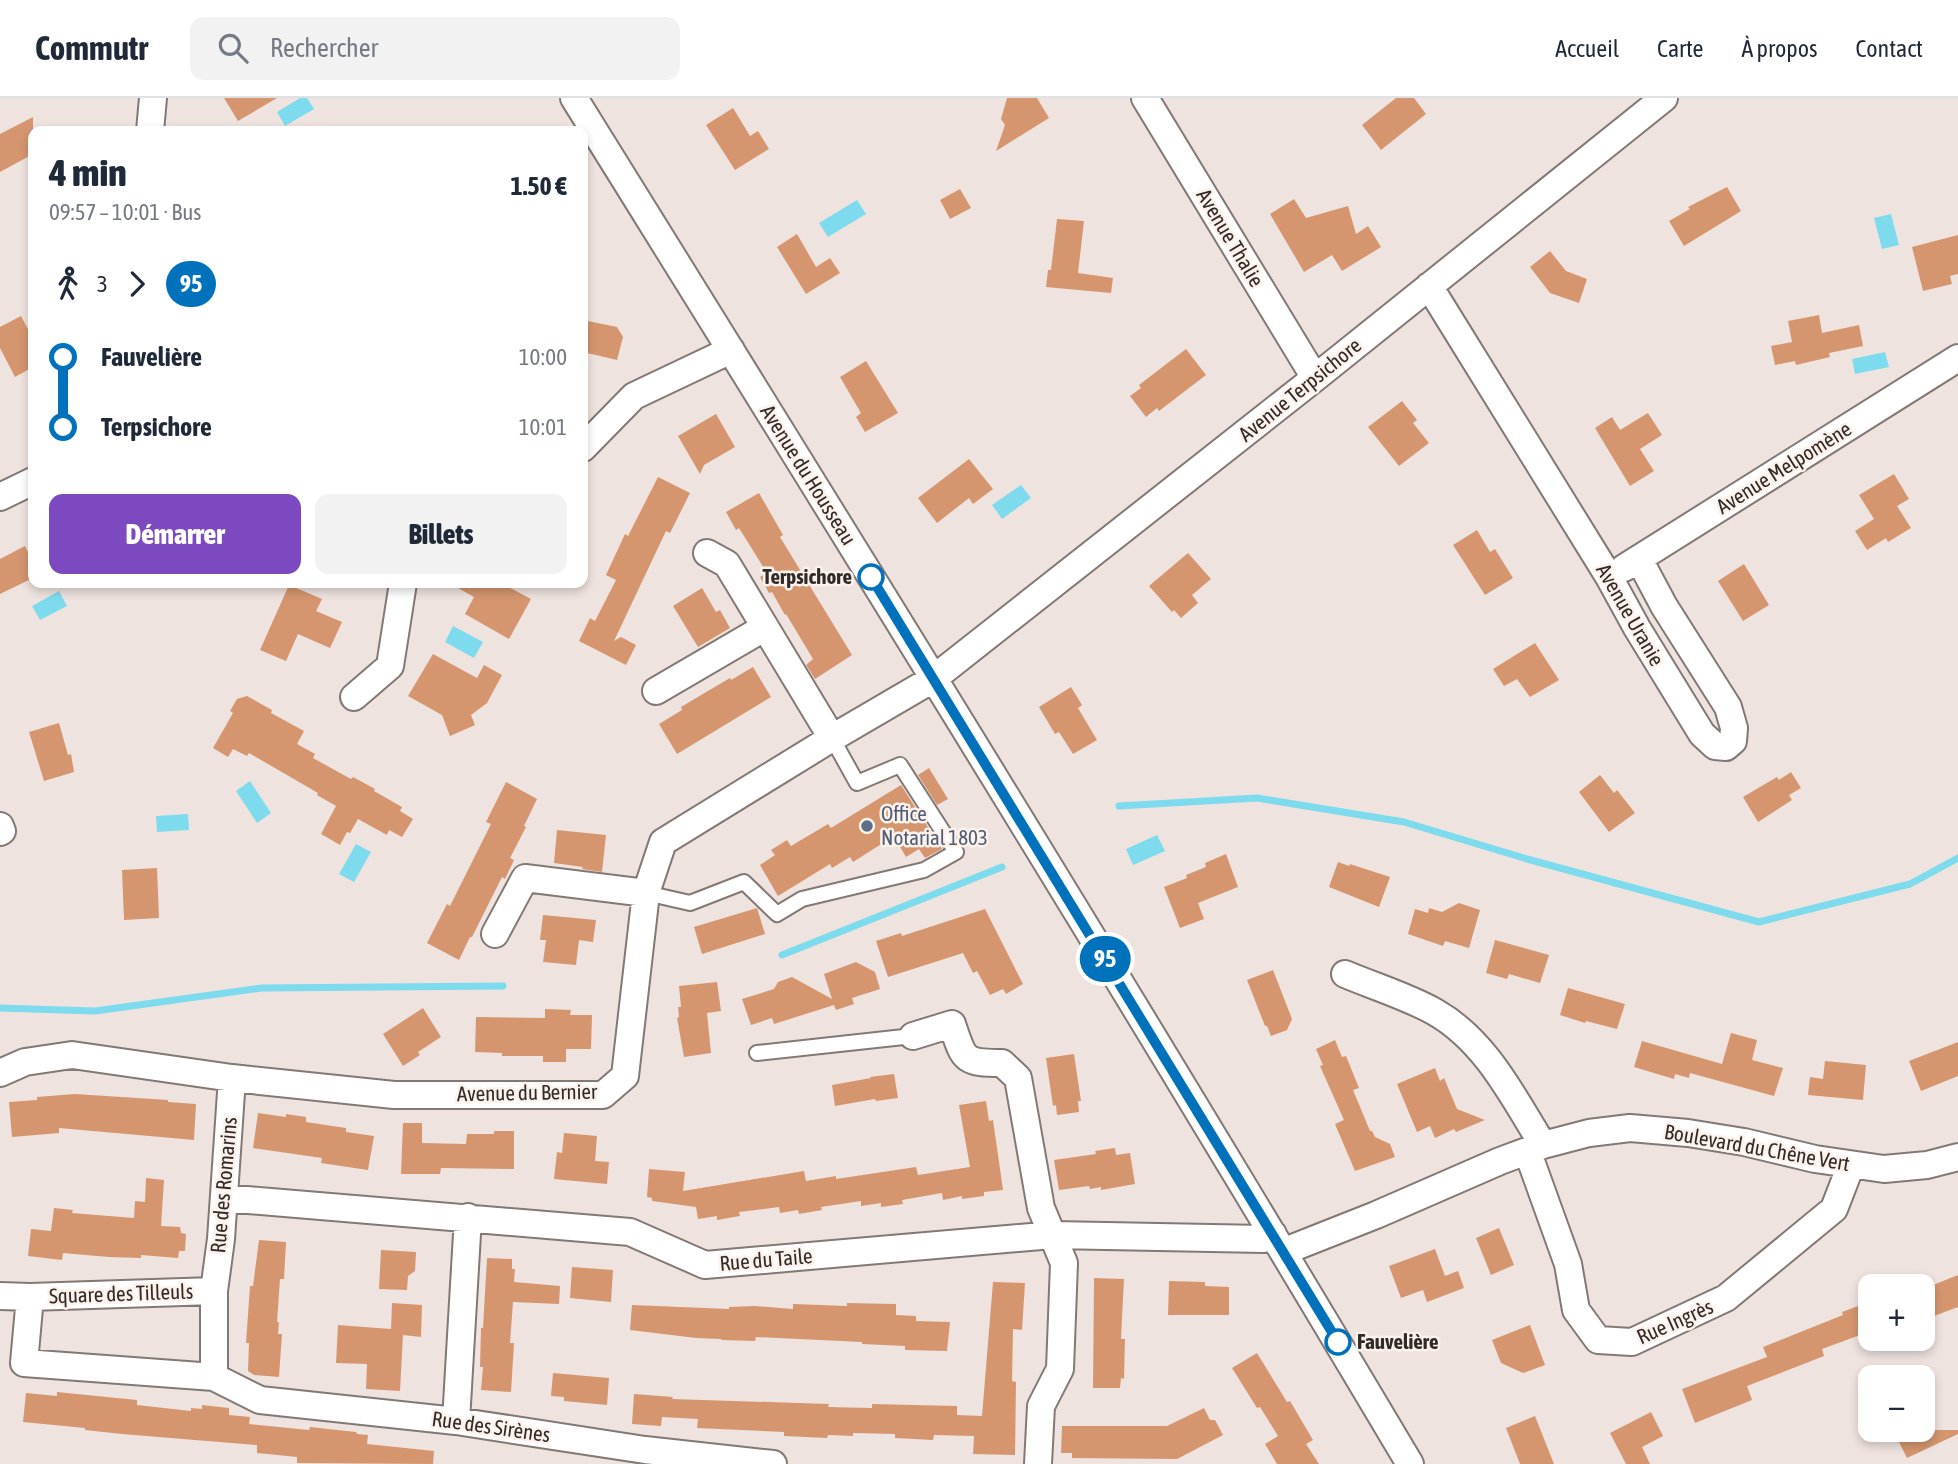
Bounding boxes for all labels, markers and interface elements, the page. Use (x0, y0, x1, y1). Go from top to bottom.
search box (190, 17, 680, 80)
text: Commutr (35, 29, 148, 67)
icon: search (214, 29, 252, 67)
text: Rechercher (270, 33, 378, 63)
text: Accueil (1555, 35, 1619, 62)
text: Carte (1657, 35, 1703, 62)
text: À propos (1741, 35, 1817, 62)
text: Contact (1855, 35, 1923, 62)
text: 4 min (49, 151, 127, 194)
text: 1.50 € (510, 171, 567, 201)
street label: Avenue Thalie (1192, 184, 1269, 291)
text: 09:57 – 10:01 · Bus (49, 199, 201, 225)
icon: walk (49, 265, 87, 303)
icon: forward (118, 265, 156, 303)
text: 95 (180, 270, 202, 297)
text: 3 (97, 271, 108, 297)
street label: Avenue Terpsichore (1233, 333, 1365, 446)
text: Fauvelière (101, 342, 202, 372)
text: 10:00 (519, 344, 567, 370)
street label: Avenue du Housseau (756, 400, 862, 549)
text: Terpsichore (101, 412, 212, 442)
text: 10:01 (519, 414, 567, 440)
street label: Avenue Melpomène (1712, 416, 1855, 518)
button: Démarrer (49, 494, 301, 574)
button: Billets (315, 494, 567, 574)
street label: Avenue Uranie (1592, 559, 1670, 670)
place label: Terpsichore (763, 564, 852, 588)
marker: Terpsichore (858, 564, 884, 590)
place label: Office Notarial 1803 (881, 801, 988, 849)
marker: Office Notarial 1803 (859, 818, 875, 834)
line badge: 95 (1074, 936, 1136, 982)
text: 95 (1094, 945, 1116, 972)
street label: Avenue du Bernier (457, 1079, 598, 1105)
street label: Rue des Romarins (205, 1116, 241, 1254)
street label: Boulevard du Chêne Vert (1663, 1119, 1852, 1175)
street label: Rue du Taile (718, 1243, 813, 1275)
map controls (1858, 1274, 1935, 1442)
button: + (1858, 1274, 1935, 1351)
street label: Square des Tilleuls (48, 1278, 193, 1308)
street label: Rue Ingrès (1633, 1294, 1716, 1348)
marker: Fauvelière (1325, 1329, 1351, 1355)
place label: Fauvelière (1357, 1329, 1439, 1353)
button: − (1858, 1365, 1935, 1442)
street label: Rue des Sirènes (430, 1406, 552, 1446)

